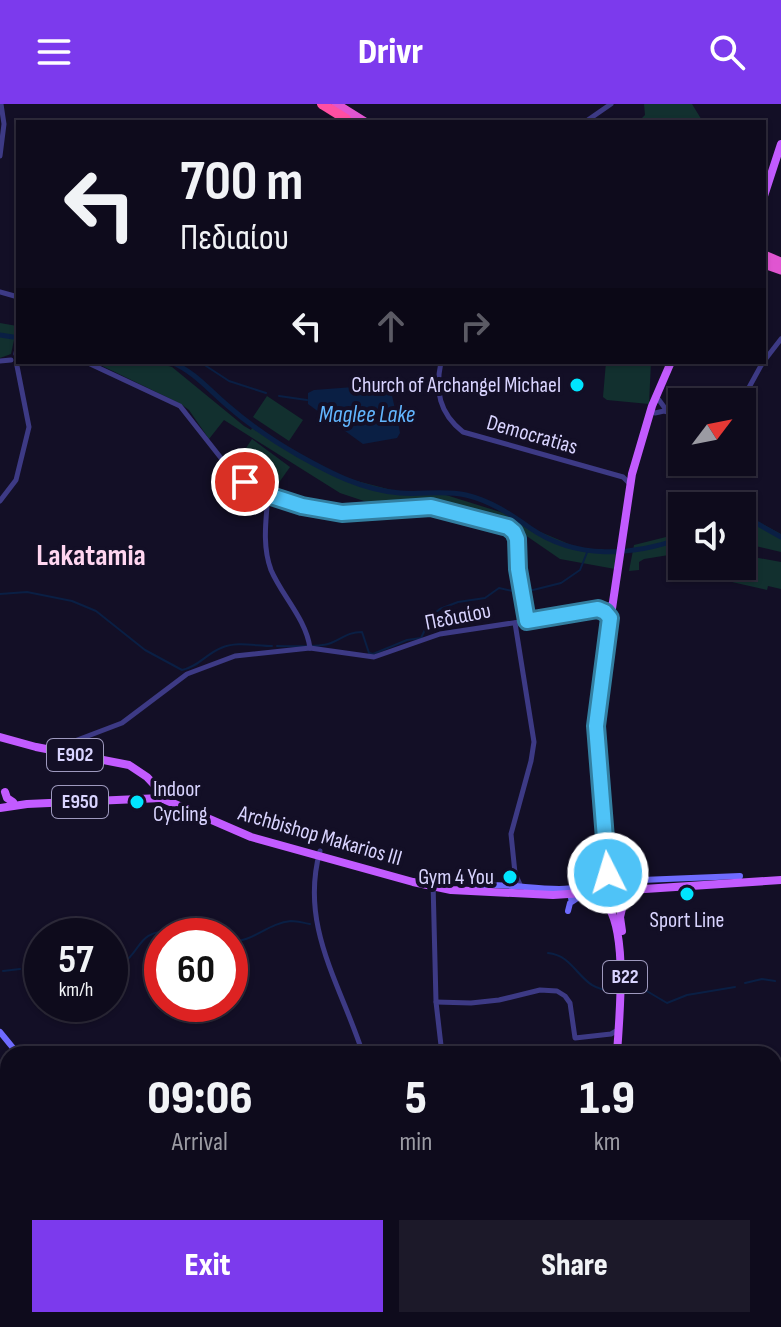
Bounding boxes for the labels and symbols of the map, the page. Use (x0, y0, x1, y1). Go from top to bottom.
place label: Church of Archangel Michael (351, 372, 561, 399)
marker: Church of Archangel Michael (568, 376, 586, 394)
north arrow (668, 388, 756, 476)
water label: Maglee Lake (319, 400, 415, 429)
street label: Democratias (483, 409, 581, 461)
pin (211, 448, 279, 516)
district label: Lakatamia (36, 538, 146, 574)
street label: Πεδιαίου (423, 597, 493, 637)
road number: E902 (47, 739, 103, 771)
place label: Indoor Cycling (153, 776, 208, 828)
road number: E950 (52, 786, 108, 818)
marker: Indoor Cycling (128, 793, 146, 811)
street label: Archbishop Makarios III (234, 799, 405, 872)
position arrow (566, 831, 650, 915)
place label: Gym 4 You (418, 864, 494, 891)
marker: Gym 4 You (501, 868, 519, 886)
marker: Sport Line (678, 885, 696, 903)
place label: Sport Line (650, 907, 724, 934)
speed limit sign: 60 (144, 918, 248, 1022)
road number: B22 (603, 961, 647, 993)

